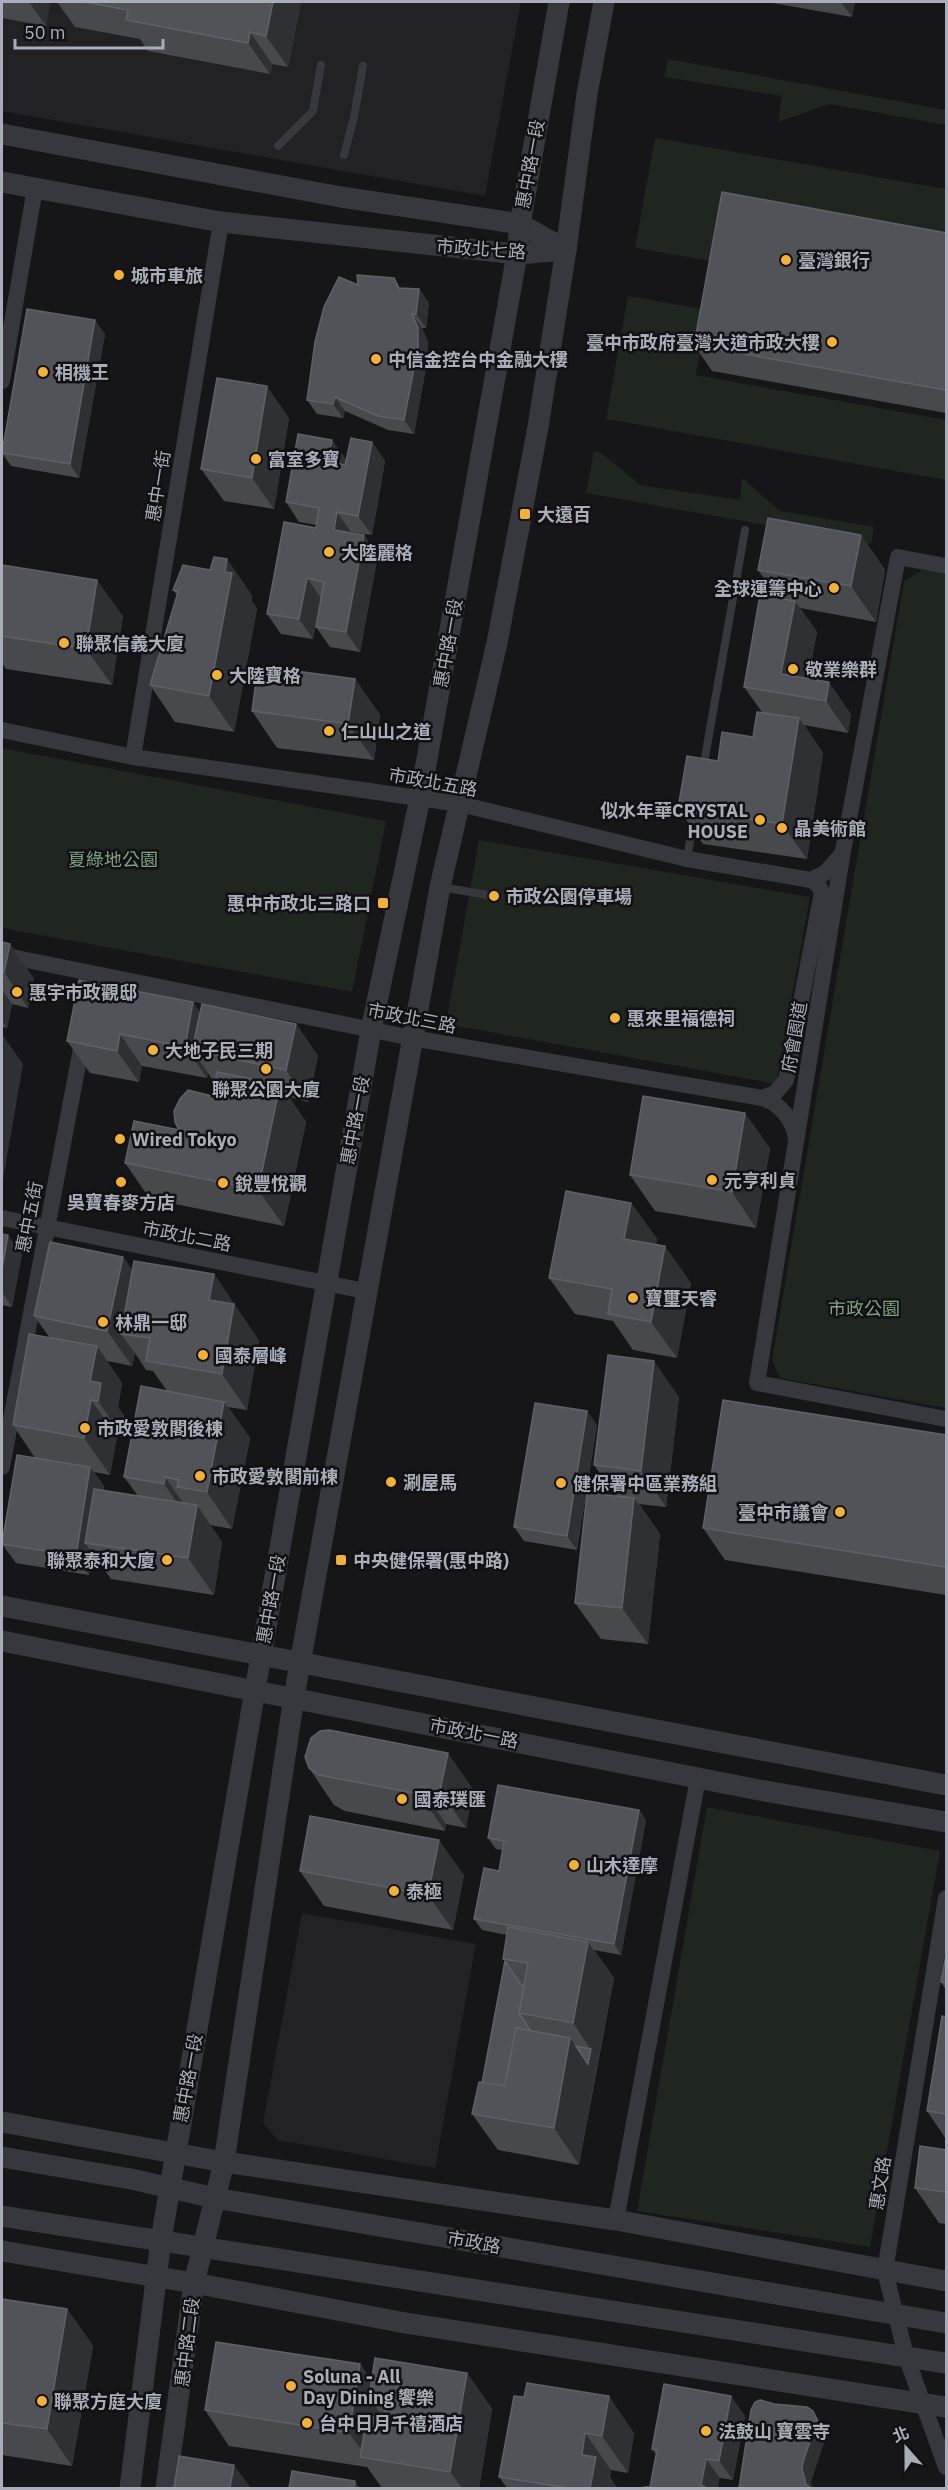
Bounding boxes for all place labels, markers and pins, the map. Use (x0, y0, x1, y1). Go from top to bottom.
place label: 臺灣銀行 (798, 249, 870, 272)
marker: 臺灣銀行 (779, 253, 793, 267)
place label: 城市車旅 (131, 264, 203, 287)
marker: 城市車旅 (112, 268, 126, 282)
place label: 臺中市政府臺灣大道市政大樓 (586, 331, 820, 354)
marker: 臺中市政府臺灣大道市政大樓 (825, 335, 839, 349)
place label: 中信金控台中金融大樓 (388, 348, 568, 371)
marker: 中信金控台中金融大樓 (369, 352, 383, 366)
place label: 相機王 (55, 361, 109, 384)
marker: 相機王 (36, 365, 50, 379)
place label: 富室多寶 (268, 448, 340, 471)
marker: 富室多寶 (249, 452, 263, 466)
place label: 大遠百 (537, 503, 591, 526)
marker: 大遠百 (518, 507, 532, 521)
place label: 大陸麗格 (341, 541, 413, 564)
marker: 大陸麗格 (322, 545, 336, 559)
place label: 全球運籌中心 (714, 577, 822, 600)
marker: 全球運籌中心 (827, 581, 841, 595)
place label: 聯聚信義大廈 (76, 632, 184, 655)
marker: 聯聚信義大廈 (57, 636, 71, 650)
place label: 敬業樂群 (805, 658, 877, 681)
marker: 敬業樂群 (786, 662, 800, 676)
place label: 大陸寶格 (229, 664, 301, 687)
marker: 大陸寶格 (210, 668, 224, 682)
place label: 仁山山之道 (341, 720, 431, 743)
marker: 仁山山之道 (322, 724, 336, 738)
place label: 似水年華CRYSTAL HOUSE (600, 799, 748, 843)
marker: 似水年華CRYSTAL HOUSE (753, 813, 767, 827)
place label: 晶美術館 (794, 817, 866, 840)
marker: 晶美術館 (775, 821, 789, 835)
place label: 市政公園停車場 (506, 885, 632, 908)
marker: 市政公園停車場 (487, 889, 501, 903)
place label: 惠中市政北三路口 (227, 892, 371, 915)
marker: 惠中市政北三路口 (376, 896, 390, 910)
place label: 惠宇市政觀邸 (29, 981, 137, 1004)
marker: 惠宇市政觀邸 (10, 985, 24, 999)
place label: 惠來里福德祠 (627, 1007, 735, 1030)
marker: 惠來里福德祠 (608, 1011, 622, 1025)
place label: 大地子民三期 (165, 1039, 273, 1062)
marker: 大地子民三期 (146, 1043, 160, 1057)
marker: 聯聚公園大廈 (259, 1062, 273, 1076)
place label: 聯聚公園大廈 (212, 1078, 320, 1101)
place label: Wired Tokyo (132, 1128, 237, 1151)
marker: Wired Tokyo (113, 1132, 127, 1146)
place label: 元亨利貞 (724, 1169, 796, 1192)
place label: 銳豐悅觀 (235, 1172, 307, 1195)
marker: 元亨利貞 (705, 1173, 719, 1187)
marker: 吳寶春麥方店 (114, 1175, 128, 1189)
marker: 銳豐悅觀 (216, 1176, 230, 1190)
place label: 吳寶春麥方店 (67, 1191, 175, 1214)
place label: 寶璽天睿 (645, 1287, 717, 1310)
marker: 寶璽天睿 (626, 1291, 640, 1305)
place label: 林鼎一邸 (115, 1311, 187, 1334)
marker: 林鼎一邸 (96, 1315, 110, 1329)
place label: 國泰層峰 (215, 1344, 287, 1367)
marker: 國泰層峰 (196, 1348, 210, 1362)
place label: 市政愛敦閣後棟 (97, 1417, 223, 1440)
marker: 市政愛敦閣後棟 (78, 1421, 92, 1435)
place label: 市政愛敦閣前棟 (212, 1465, 338, 1488)
marker: 市政愛敦閣前棟 (193, 1469, 207, 1483)
place label: 涮屋馬 (403, 1471, 457, 1494)
place label: 健保署中區業務組 (573, 1472, 717, 1495)
marker: 涮屋馬 (384, 1475, 398, 1489)
marker: 健保署中區業務組 (554, 1476, 568, 1490)
place label: 臺中市議會 (738, 1501, 829, 1524)
marker: 臺中市議會 (833, 1505, 847, 1519)
place label: 聯聚泰和大廈 (47, 1549, 155, 1572)
place label: 中央健保署(惠中路) (353, 1549, 509, 1572)
marker: 聯聚泰和大廈 (160, 1553, 174, 1567)
marker: 中央健保署(惠中路) (334, 1553, 348, 1567)
place label: 國泰璞匯 (414, 1788, 486, 1811)
marker: 國泰璞匯 (395, 1792, 409, 1806)
place label: 山木達摩 (586, 1854, 658, 1877)
marker: 山木達摩 (567, 1858, 581, 1872)
place label: 泰極 (406, 1880, 442, 1903)
marker: 泰極 (387, 1884, 401, 1898)
place label: Soluna - All Day Dining 饗樂 (303, 2365, 434, 2409)
marker: Soluna - All Day Dining 饗樂 (284, 2379, 298, 2393)
place label: 聯聚方庭大廈 (54, 2390, 162, 2413)
marker: 聯聚方庭大廈 (35, 2394, 49, 2408)
place label: 台中日月千禧酒店 (319, 2412, 463, 2435)
marker: 台中日月千禧酒店 (300, 2416, 314, 2430)
place label: 法鼓山 寶雲寺 (718, 2420, 830, 2443)
marker: 法鼓山 寶雲寺 (699, 2424, 713, 2438)

